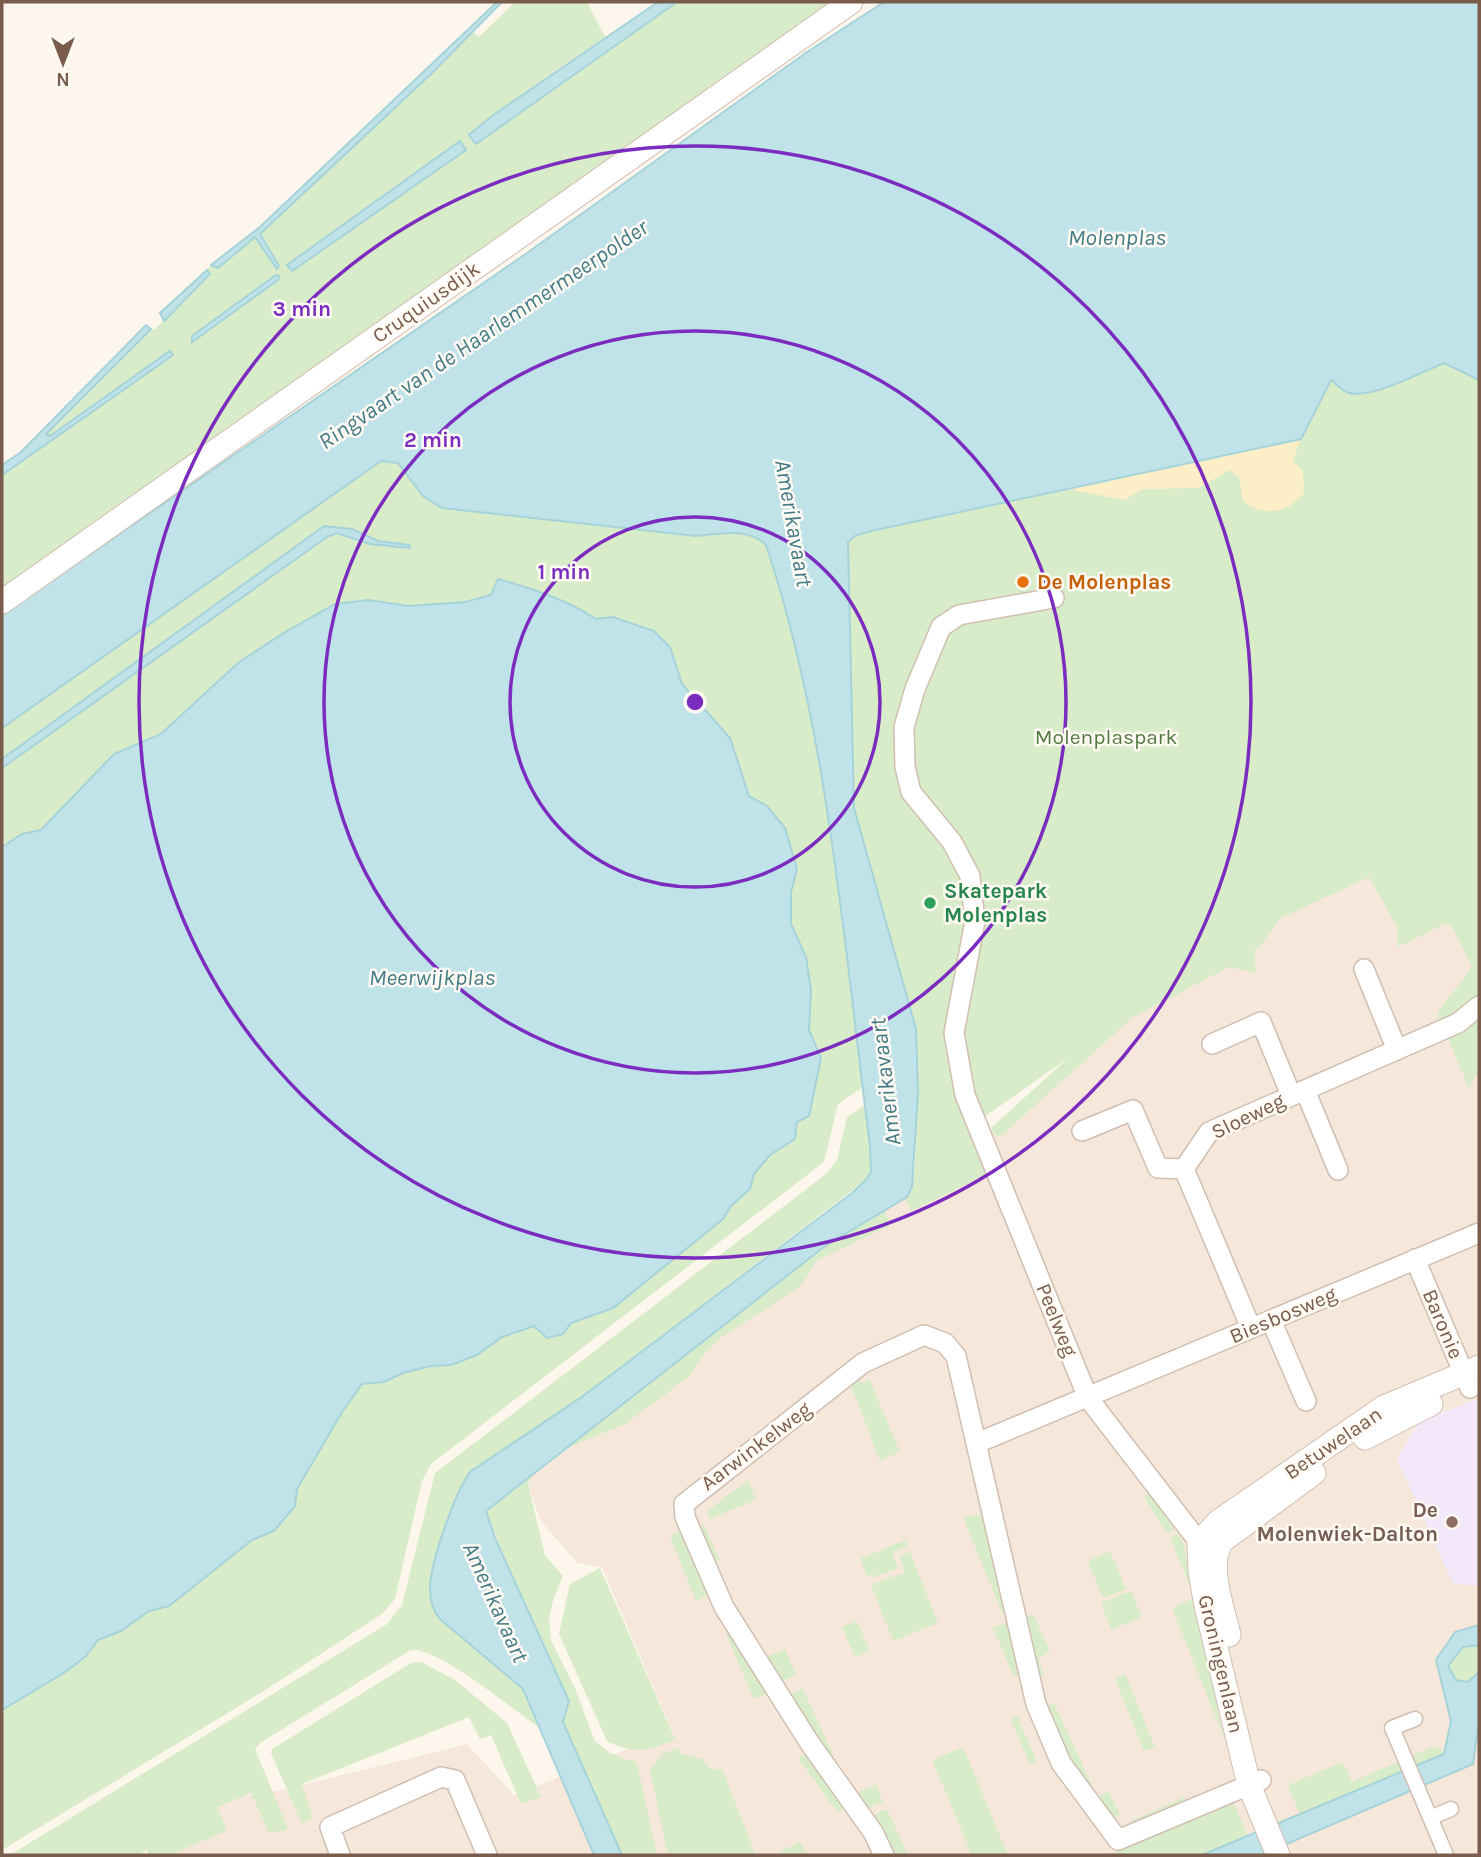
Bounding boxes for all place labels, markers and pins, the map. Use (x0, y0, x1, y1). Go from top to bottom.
place label: De Molenplas (1037, 570, 1171, 594)
marker: De Molenplas (1015, 574, 1031, 590)
centre of rings (683, 690, 707, 714)
place label: Skatepark Molenplas (944, 879, 1048, 927)
marker: Skatepark Molenplas (922, 895, 938, 911)
place label: De Molenwiek-Dalton (1257, 1498, 1438, 1546)
marker: De Molenwiek-Dalton (1444, 1514, 1460, 1530)

